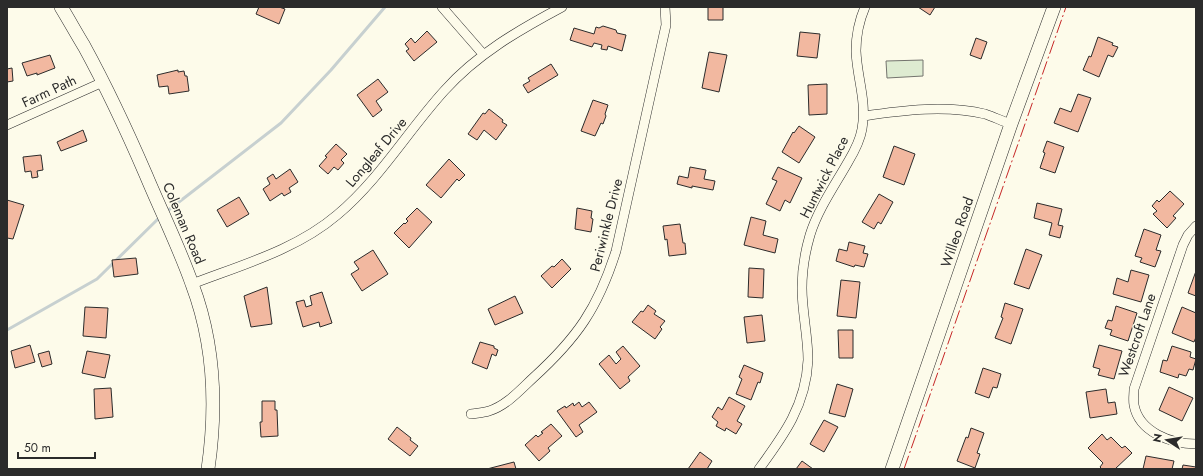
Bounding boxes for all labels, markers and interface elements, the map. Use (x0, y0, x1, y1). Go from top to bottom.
street label: Farm Path (19, 70, 79, 112)
street label: Longleaf Drive (341, 113, 411, 191)
street label: Huntwick Place (795, 132, 853, 222)
street label: Periwinkle Drive (585, 176, 627, 274)
street label: Coleman Road (158, 179, 210, 267)
street label: Willeo Road (936, 194, 978, 270)
street label: Westcroft Lane (1113, 291, 1161, 379)
north arrow (1147, 420, 1187, 460)
text: N (1148, 432, 1166, 444)
scale bar (18, 434, 95, 460)
text: 50 m (24, 439, 51, 457)

